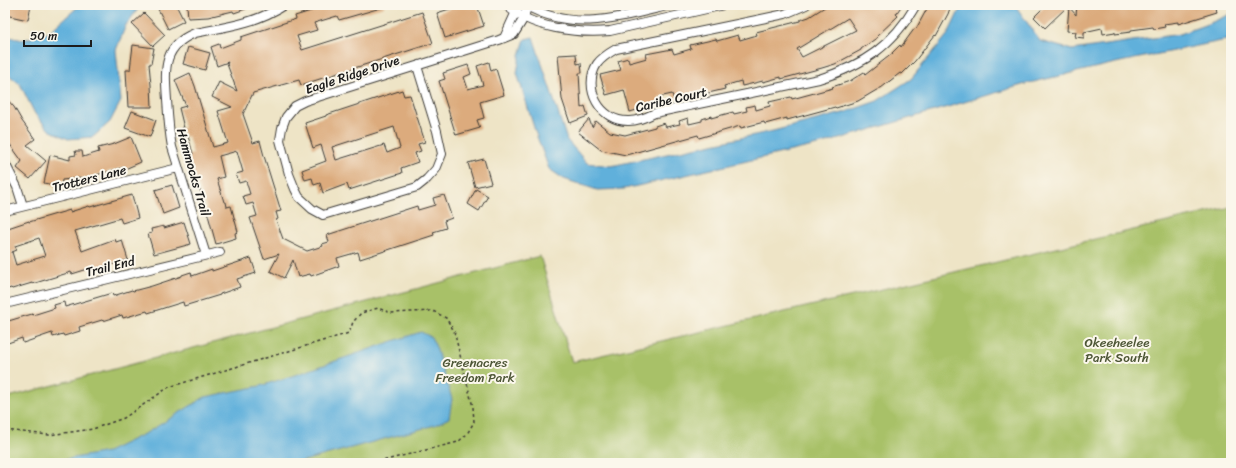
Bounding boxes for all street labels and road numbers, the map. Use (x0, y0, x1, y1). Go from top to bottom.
street label: Eagle Ridge Drive (302, 48, 402, 101)
street label: Caribe Court (633, 80, 709, 119)
street label: Hammocks Trail (170, 125, 217, 219)
street label: Trotters Lane (50, 158, 129, 199)
street label: Trail End (83, 249, 138, 284)

